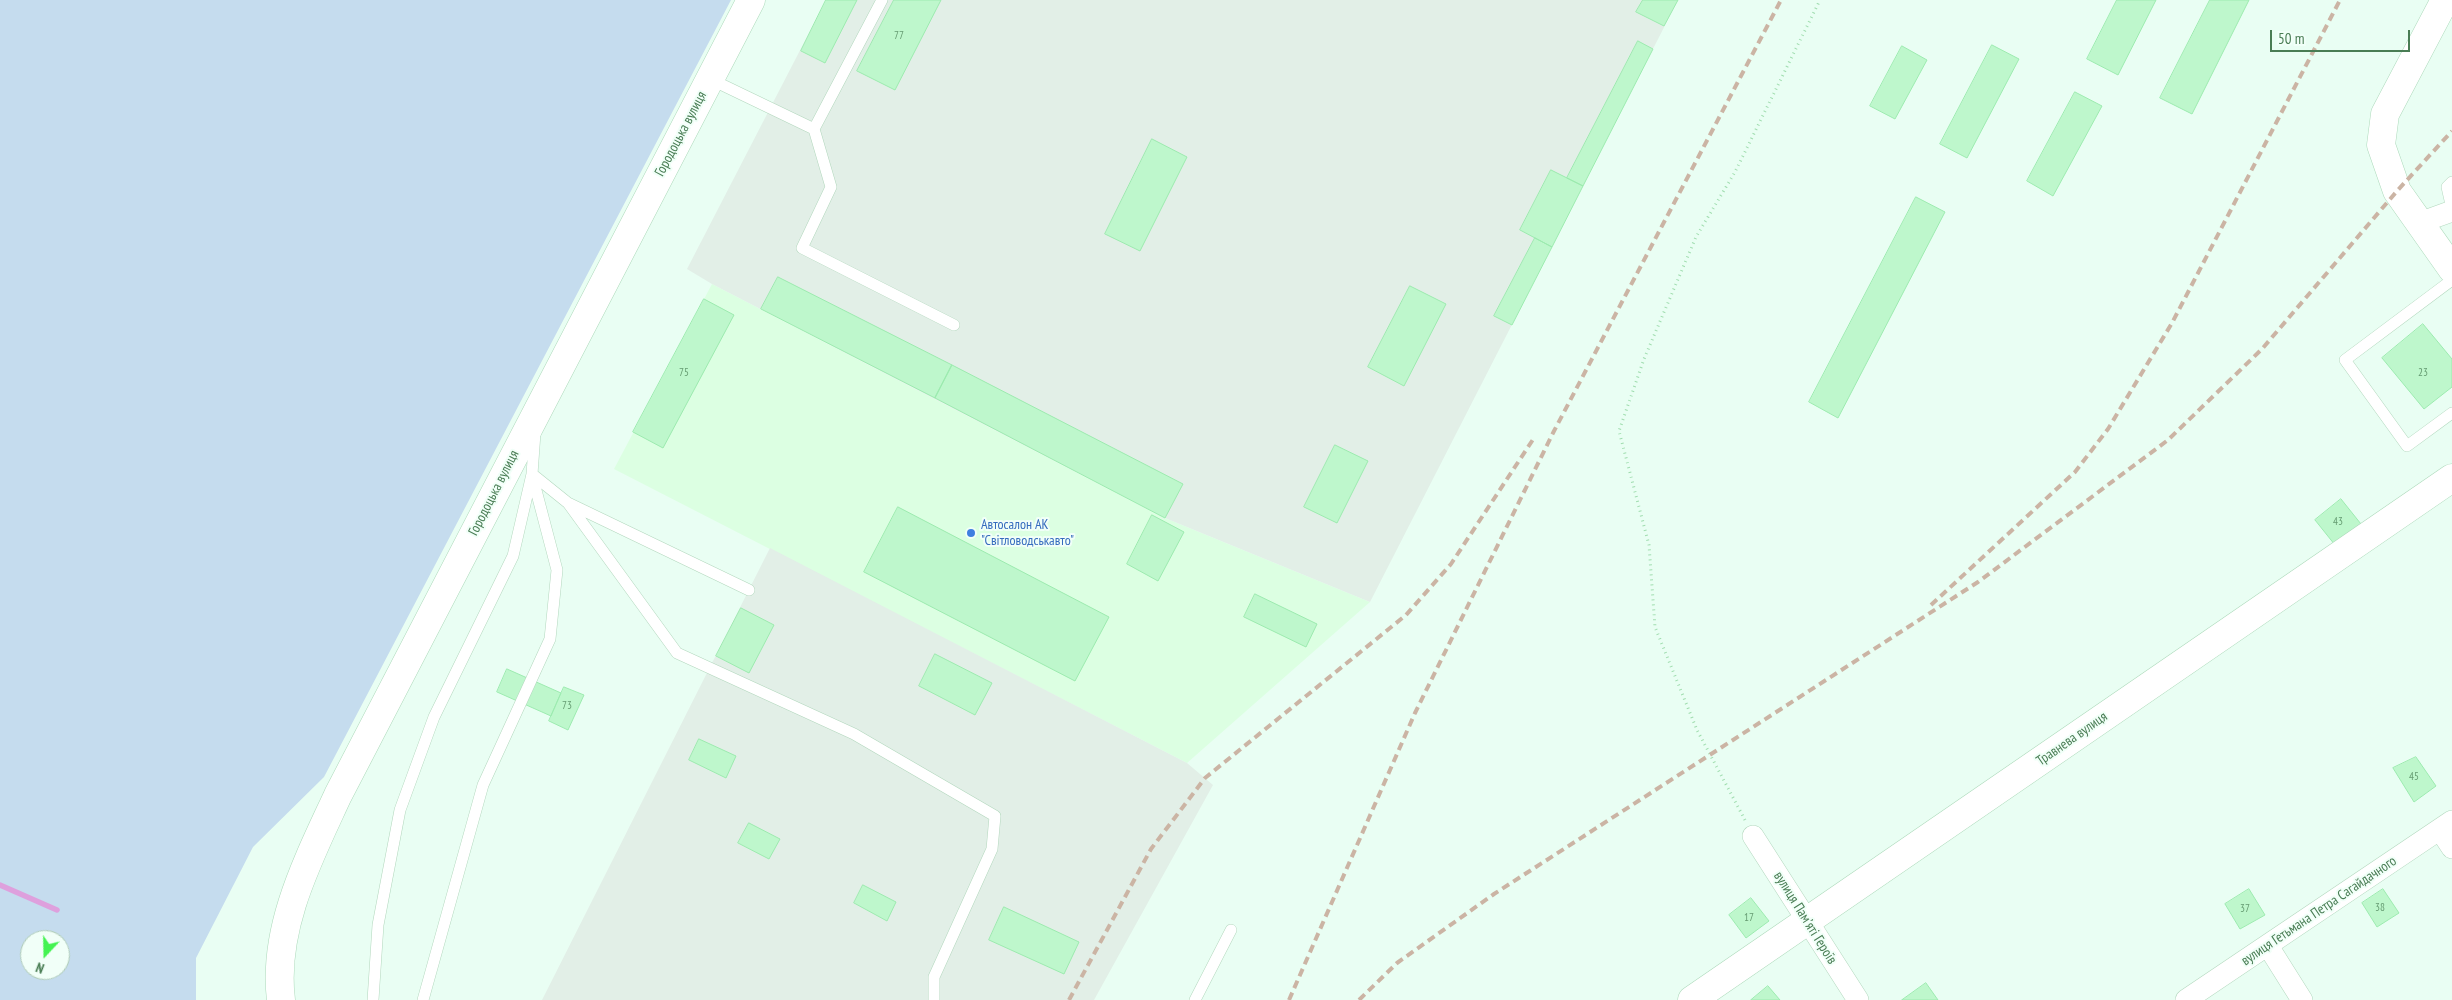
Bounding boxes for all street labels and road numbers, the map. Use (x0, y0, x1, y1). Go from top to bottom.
street label: Городоцька вулиця (652, 89, 710, 179)
street label: Городоцька вулиця (465, 447, 523, 539)
street label: Травнева вулиця (2033, 708, 2111, 770)
street label: вулиця Гетьмана Петра Сагайдачного (2238, 853, 2400, 969)
street label: вулиця Памʼяті Героїв (1770, 869, 1840, 967)

